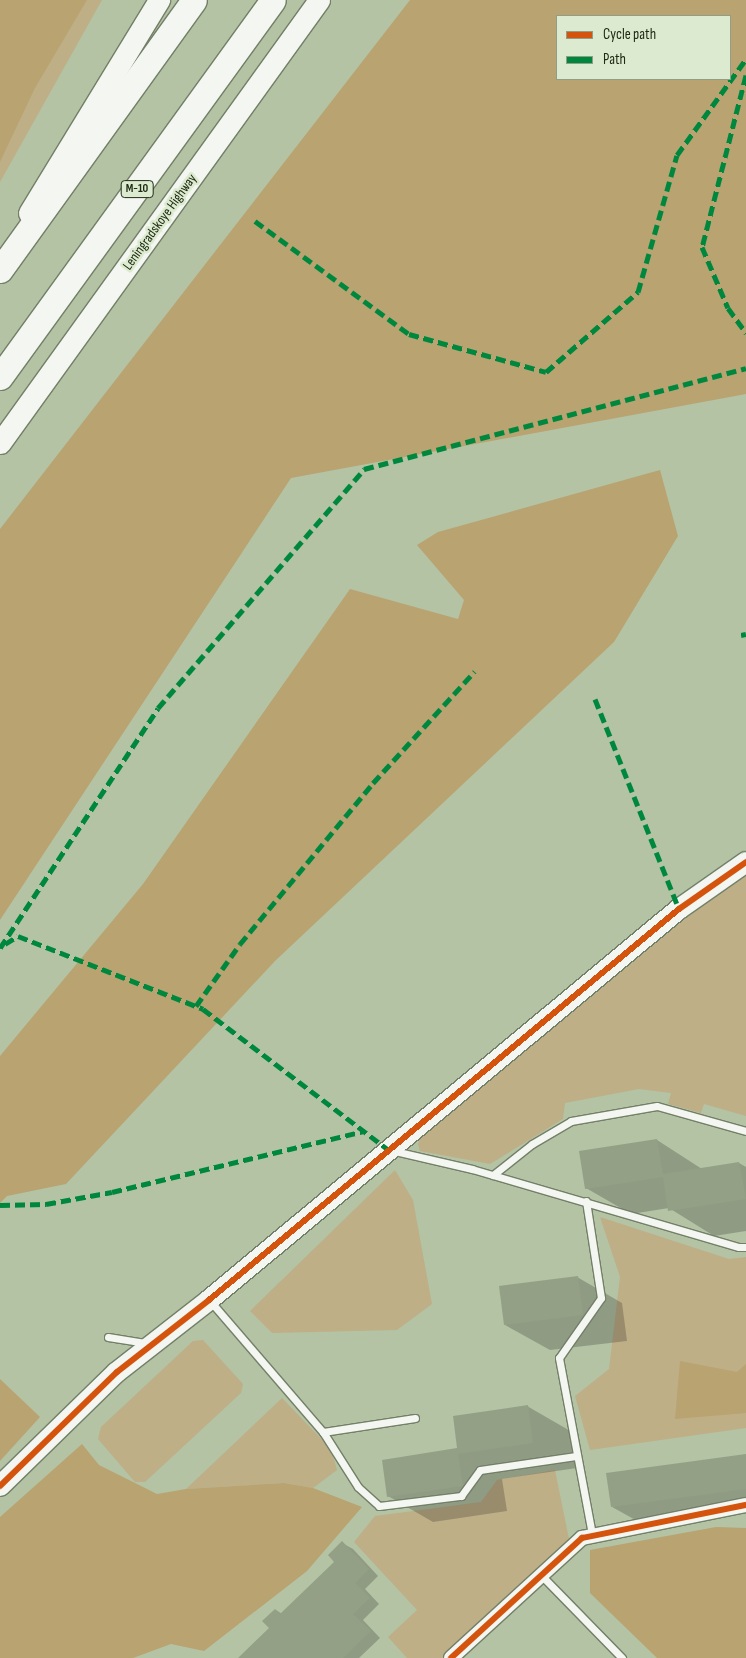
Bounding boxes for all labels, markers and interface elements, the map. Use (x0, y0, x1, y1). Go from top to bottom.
legend (556, 15, 731, 80)
text: Cycle path (603, 25, 656, 44)
text: Path (603, 50, 626, 69)
street label: Leningradskoye Highway (120, 171, 200, 273)
road number: М-10 (120, 180, 154, 198)

